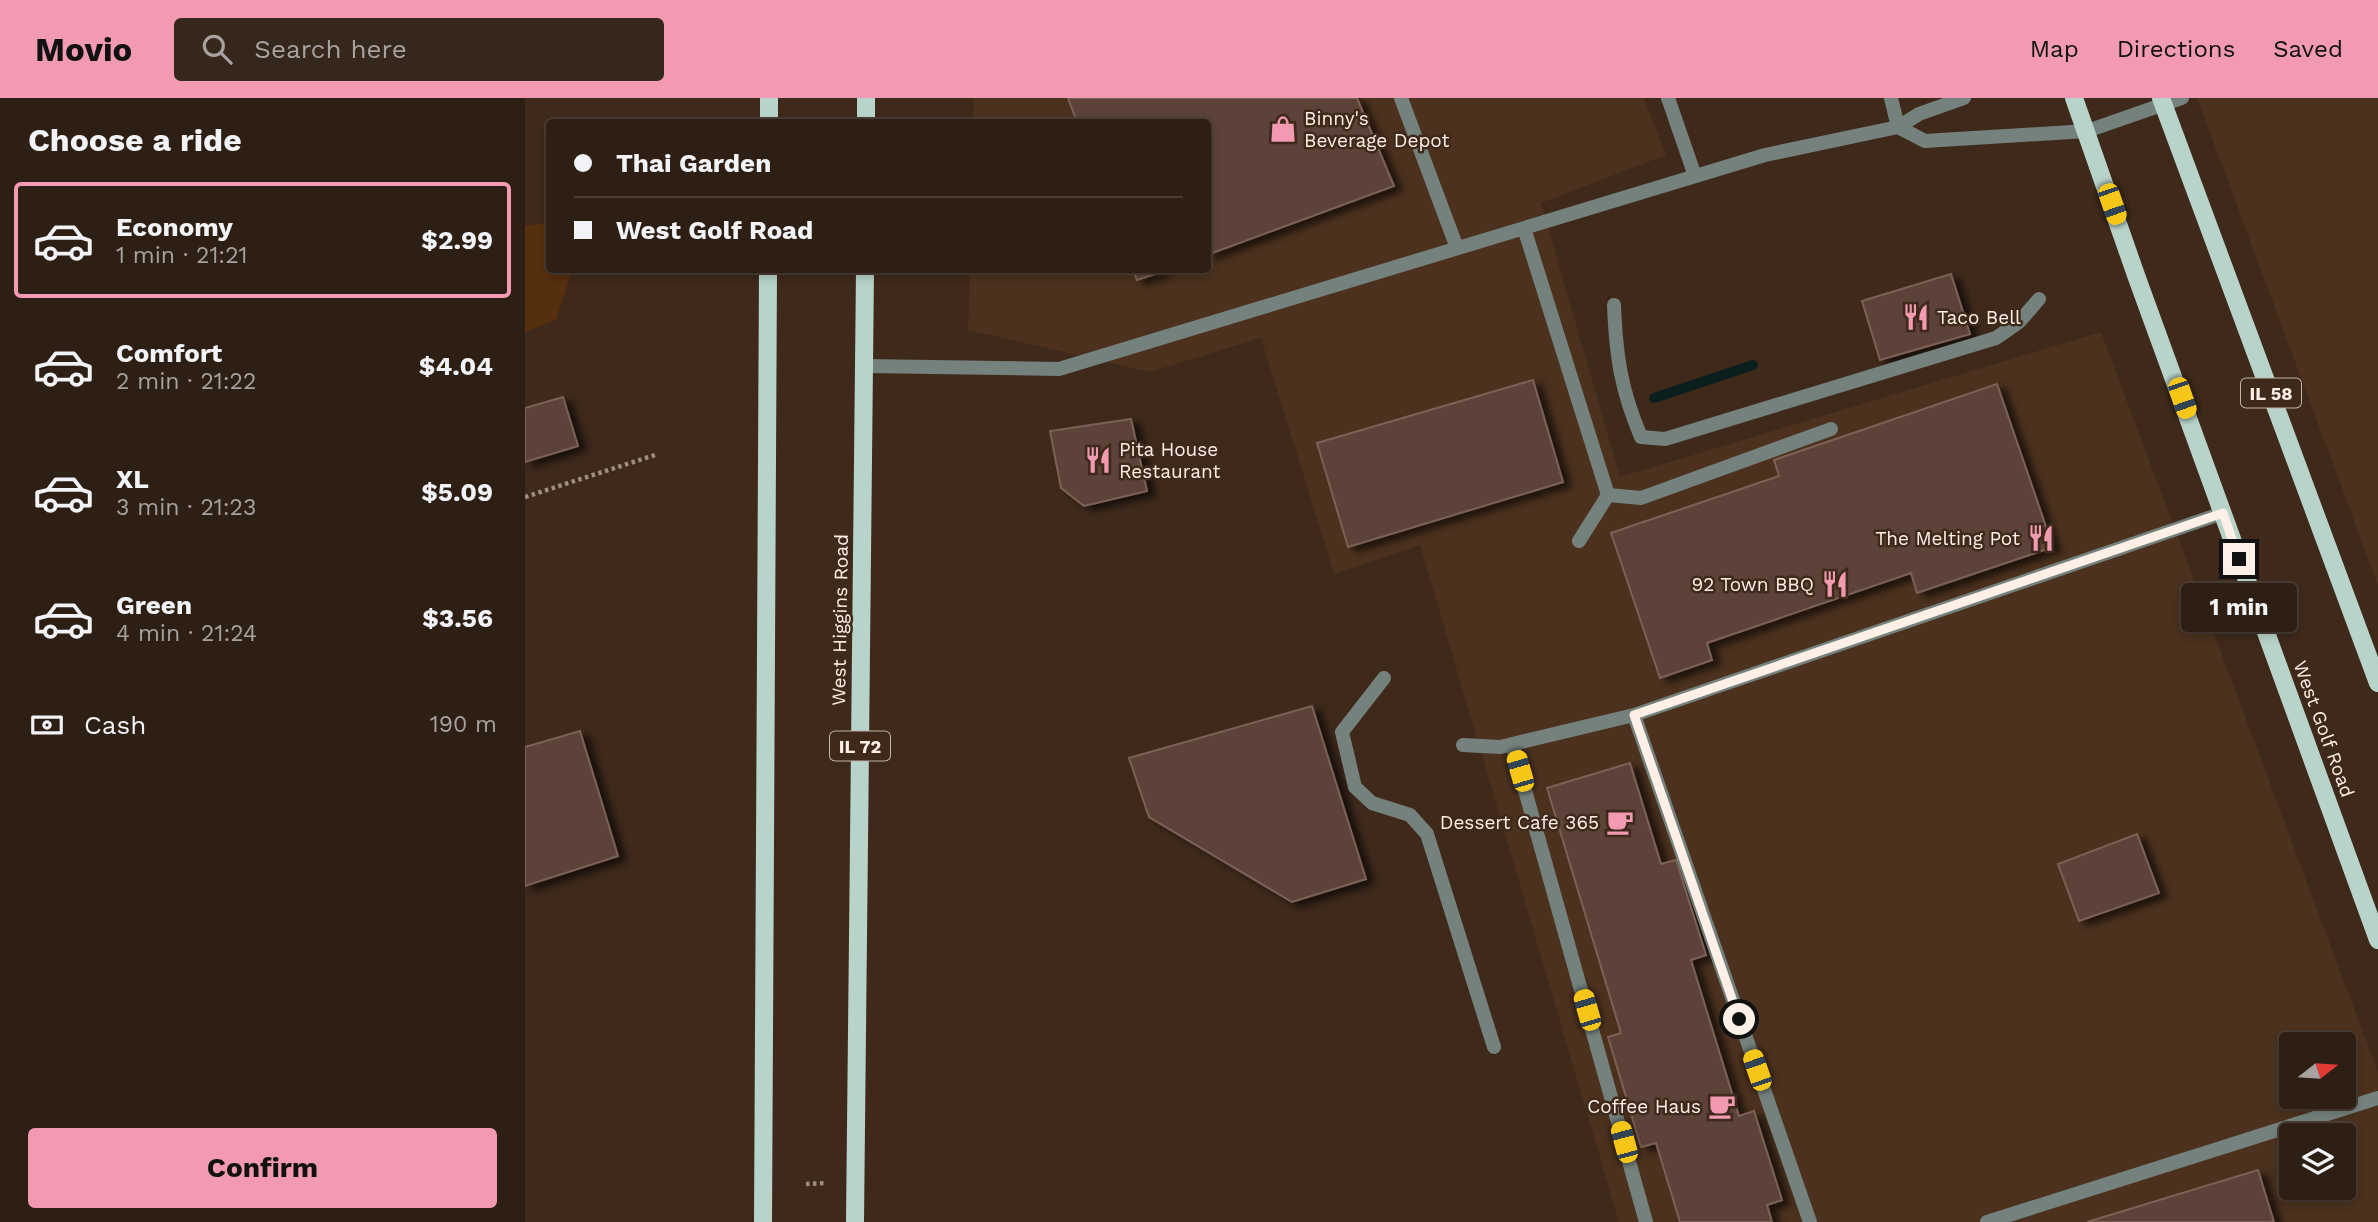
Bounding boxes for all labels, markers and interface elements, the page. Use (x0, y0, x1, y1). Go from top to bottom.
search box (174, 18, 664, 81)
text: Movio (35, 30, 132, 69)
icon: search (198, 30, 236, 68)
text: Search here (254, 34, 407, 64)
text: Map (2030, 35, 2079, 63)
text: Directions (2117, 35, 2235, 63)
text: Saved (2273, 35, 2343, 63)
place label: Binny's Beverage Depot (1304, 107, 1450, 152)
shop icon: Binny's Beverage Depot (1268, 114, 1298, 144)
text: Choose a ride (28, 121, 242, 159)
text: Thai Garden (616, 148, 771, 178)
car (2096, 181, 2129, 227)
icon: car (32, 209, 95, 272)
text: Economy (116, 212, 233, 242)
text: West Golf Road (616, 215, 813, 245)
text: $2.99 (421, 225, 493, 255)
text: 1 min · 21:21 (116, 242, 248, 269)
restaurant icon: Taco Bell (1901, 302, 1931, 332)
place label: Taco Bell (1937, 306, 2021, 329)
icon: car (32, 335, 95, 398)
text: Comfort (116, 338, 222, 368)
text: $4.04 (419, 351, 493, 381)
text: 2 min · 21:22 (116, 368, 256, 395)
car (2166, 375, 2199, 421)
road number: IL 58 (2241, 379, 2301, 408)
place label: Pita House Restaurant (1119, 438, 1221, 483)
restaurant icon: Pita House Restaurant (1083, 445, 1113, 475)
icon: car (32, 461, 95, 524)
text: XL (116, 464, 149, 494)
text: $5.09 (421, 477, 493, 507)
text: 3 min · 21:23 (116, 494, 256, 521)
restaurant icon: The Melting Pot (2026, 523, 2056, 553)
place label: The Melting Pot (1875, 527, 2020, 550)
street label: West Higgins Road (827, 534, 853, 706)
route end (2223, 543, 2255, 575)
restaurant icon: 92 Town BBQ (1820, 569, 1850, 599)
place label: 92 Town BBQ (1692, 573, 1814, 596)
callout: 1 min (2181, 584, 2297, 632)
icon: car (32, 587, 95, 650)
text: Green (116, 590, 192, 620)
text: 1 min (2209, 594, 2269, 621)
text: $3.56 (422, 603, 493, 633)
text: 4 min · 21:24 (116, 620, 257, 647)
street label: West Golf Road (2289, 658, 2359, 800)
icon: cash (28, 706, 66, 744)
text: Cash (84, 710, 146, 740)
text: 190 m (430, 711, 497, 738)
road number: IL 72 (830, 732, 890, 760)
car (1505, 748, 1536, 794)
cafe icon: Dessert Cafe 365 (1605, 807, 1635, 837)
place label: Dessert Cafe 365 (1440, 811, 1599, 834)
car (1572, 987, 1603, 1033)
route start (1723, 1003, 1755, 1035)
north arrow (2279, 1032, 2355, 1110)
map controls (2279, 1032, 2356, 1200)
car (1741, 1047, 1774, 1093)
cafe icon: Coffee Haus (1707, 1091, 1737, 1121)
place label: Coffee Haus (1587, 1095, 1701, 1118)
car (1609, 1119, 1640, 1165)
button: layers (2279, 1123, 2356, 1200)
button: Confirm (28, 1128, 497, 1208)

